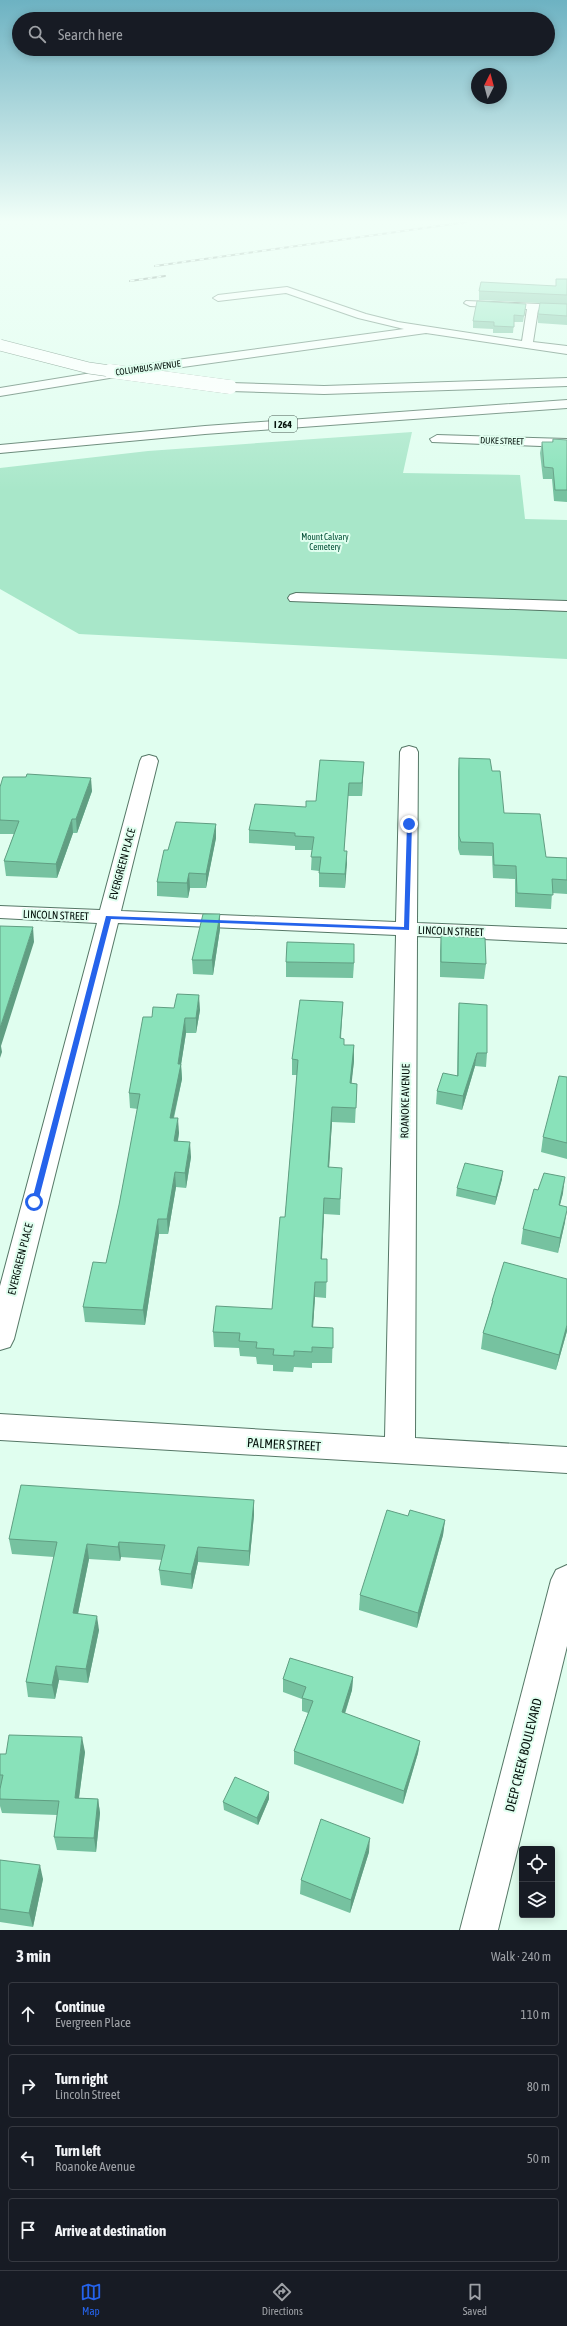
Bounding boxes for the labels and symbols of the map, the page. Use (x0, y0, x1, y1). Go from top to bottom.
north arrow (471, 68, 507, 104)
street label: COLUMBUS AVENUE (115, 358, 181, 378)
road number: I 264 (269, 416, 297, 432)
street label: DUKE STREET (480, 435, 524, 447)
park label: Mount Calvary Cemetery (301, 532, 349, 552)
route end (400, 815, 418, 833)
street label: EVERGREEN PLACE (107, 827, 137, 901)
street label: LINCOLN STREET (23, 908, 89, 922)
street label: LINCOLN STREET (418, 924, 484, 938)
street label: ROANOKE AVENUE (398, 1063, 412, 1138)
route start (25, 1193, 43, 1211)
street label: EVERGREEN PLACE (5, 1222, 35, 1296)
street label: PALMER STREET (247, 1435, 322, 1454)
street label: DEEP CREEK BOULEVARD (502, 1697, 545, 1813)

